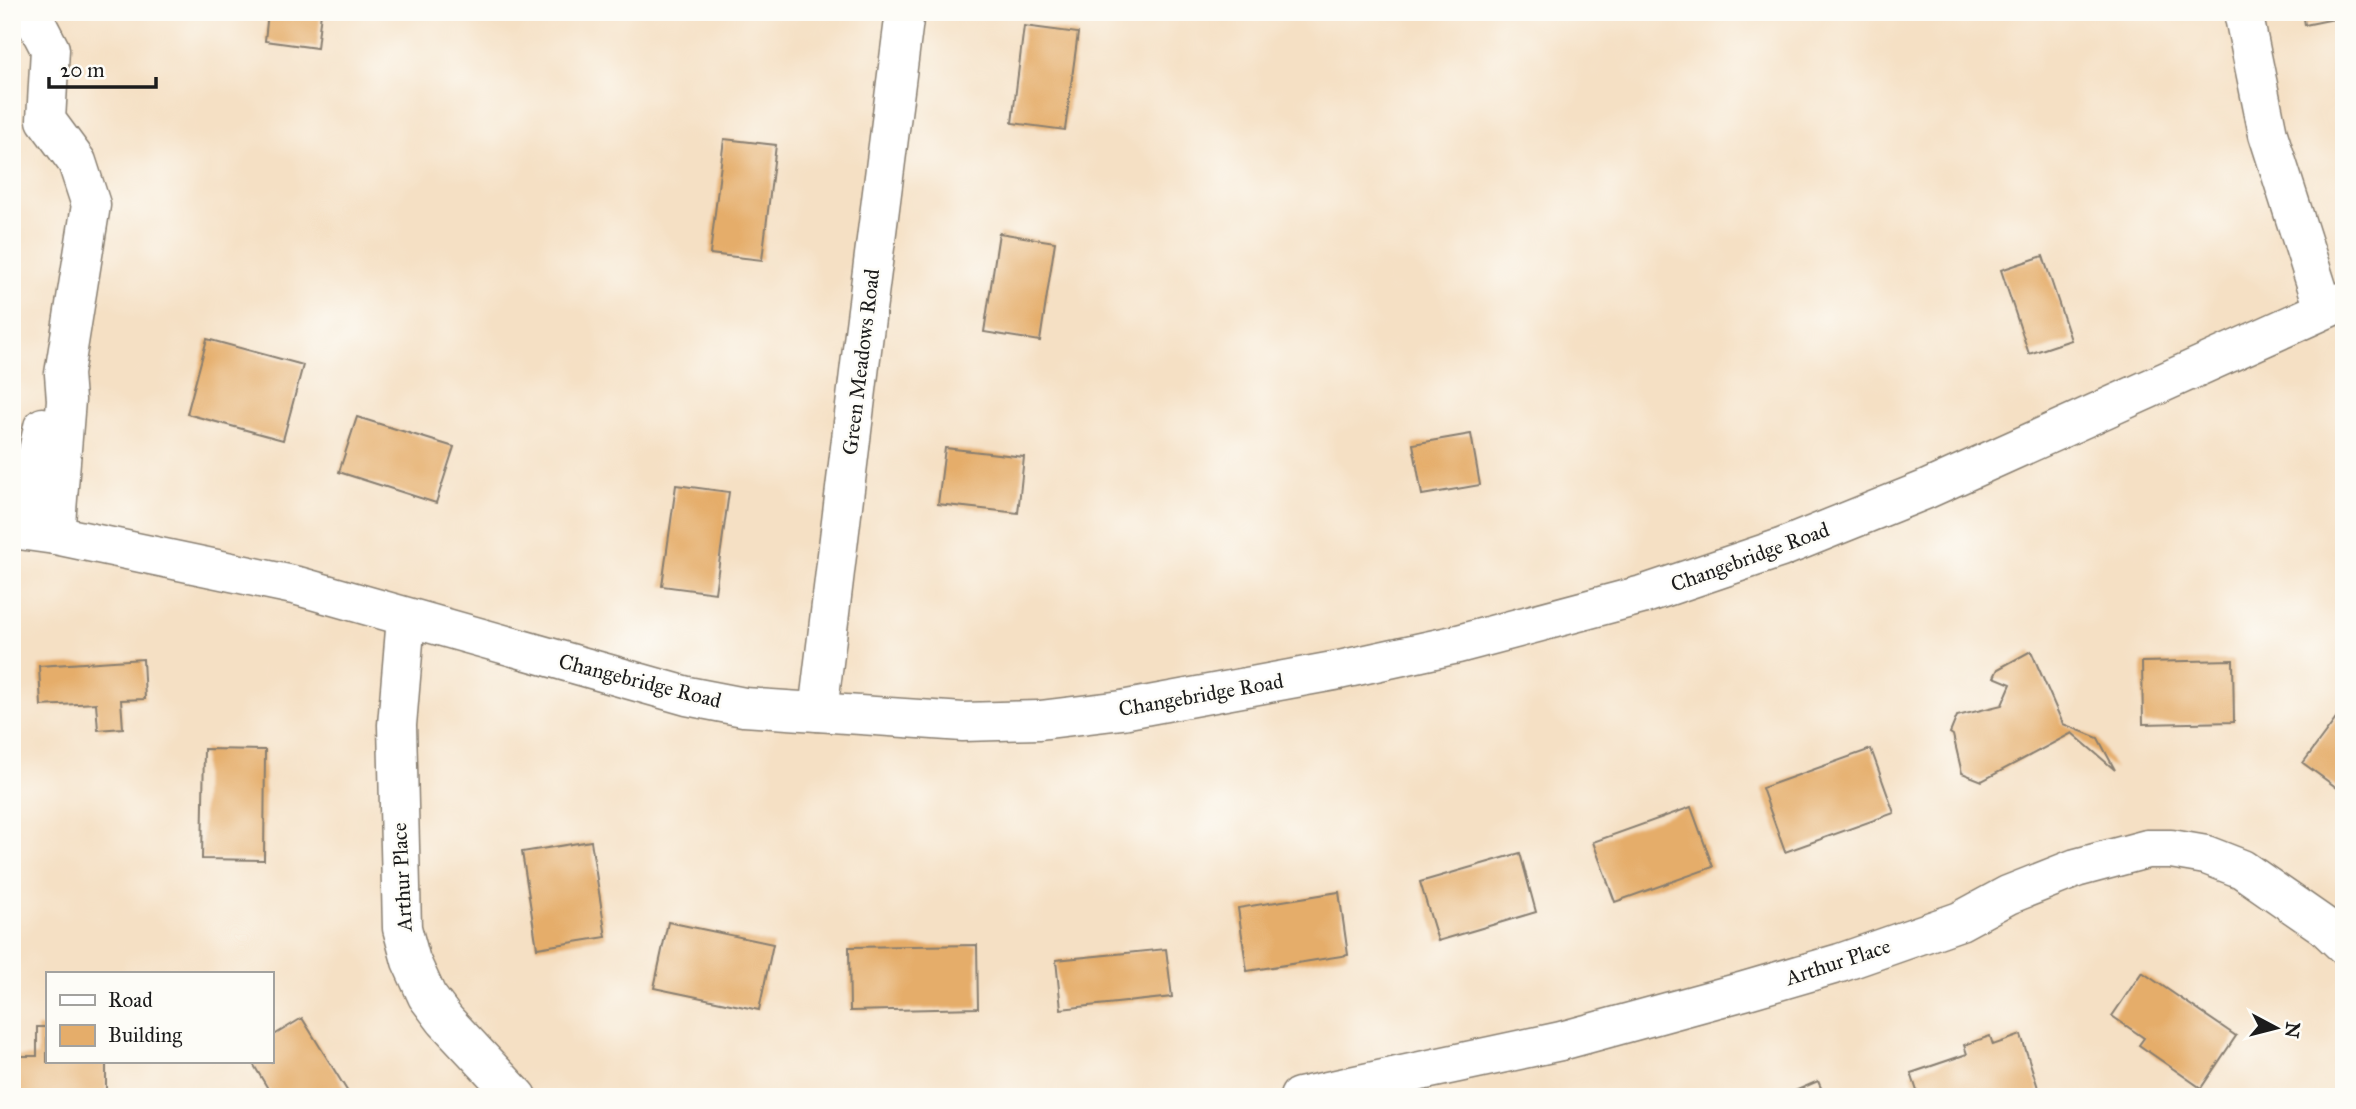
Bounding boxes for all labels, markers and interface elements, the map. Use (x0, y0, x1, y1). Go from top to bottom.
scale bar (49, 46, 156, 90)
text: 20 m (60, 57, 105, 83)
street label: Green Meadows Road (837, 267, 885, 457)
street label: Changebridge Road (1667, 516, 1833, 598)
street label: Changebridge Road (556, 648, 725, 714)
street label: Changebridge Road (1117, 668, 1286, 722)
street label: Arthur Place (386, 822, 418, 933)
street label: Arthur Place (1781, 933, 1894, 991)
legend (46, 972, 273, 1064)
text: Road (108, 987, 153, 1013)
north arrow (2240, 993, 2310, 1064)
text: N (2280, 1021, 2305, 1039)
text: Building (108, 1022, 182, 1048)

